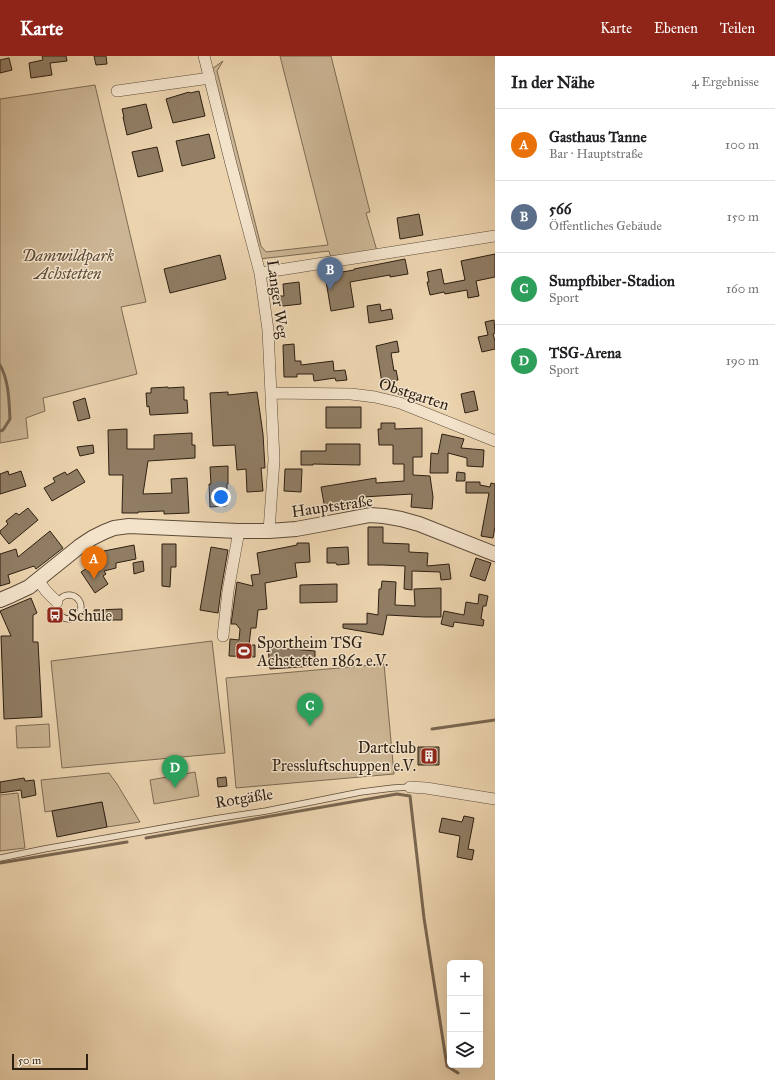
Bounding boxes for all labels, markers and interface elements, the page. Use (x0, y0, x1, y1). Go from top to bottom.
text: Karte (20, 17, 63, 40)
text: Karte (600, 20, 632, 37)
text: Ebenen (654, 20, 698, 37)
text: Teilen (720, 20, 755, 37)
text: In der Nähe (511, 72, 595, 93)
text: 4 Ergebnisse (692, 74, 759, 90)
text: Gasthaus Tanne (549, 128, 647, 146)
text: A (520, 137, 528, 153)
text: 100 m (725, 137, 759, 153)
text: Bar · Hauptstraße (549, 146, 643, 162)
text: 566 (549, 200, 571, 218)
text: B (520, 209, 528, 225)
text: 150 m (727, 209, 759, 225)
text: Öffentliches Gebäude (549, 218, 662, 234)
park label: Damwildpark Achstetten (22, 246, 114, 283)
pin: B (317, 257, 343, 290)
street label: Langer Weg (262, 258, 293, 340)
text: Sumpfbiber-Stadion (549, 272, 675, 290)
text: C (520, 281, 528, 297)
text: 160 m (726, 281, 759, 297)
text: Sport (549, 290, 579, 306)
text: TSG-Arena (549, 344, 621, 362)
text: D (519, 353, 529, 369)
text: 190 m (726, 353, 759, 369)
text: Sport (549, 362, 579, 378)
street label: Obstgarten (376, 374, 452, 415)
your location (211, 487, 231, 507)
street label: Hauptstraße (290, 491, 374, 521)
pin: A (81, 546, 107, 579)
bus stop icon: Schule (45, 605, 65, 625)
place label: Schule (68, 606, 113, 625)
place label: Sportheim TSG Achstetten 1862 e.V. (256, 633, 388, 670)
sports icon: Sportheim TSG Achstetten 1862 e.V. (234, 641, 254, 661)
pin: C (297, 693, 323, 726)
place label: Dartclub Pressluftschuppen e.V. (272, 738, 416, 775)
building icon: Dartclub Pressluftschuppen e.V. (419, 746, 439, 766)
pin: D (162, 755, 188, 788)
street label: Rotgäßle (214, 784, 275, 813)
map controls (447, 960, 483, 1068)
button: + (447, 960, 483, 996)
button: − (447, 996, 483, 1032)
button: layers (447, 1032, 483, 1068)
scale bar (12, 1052, 88, 1071)
text: 50 m (18, 1054, 41, 1067)

